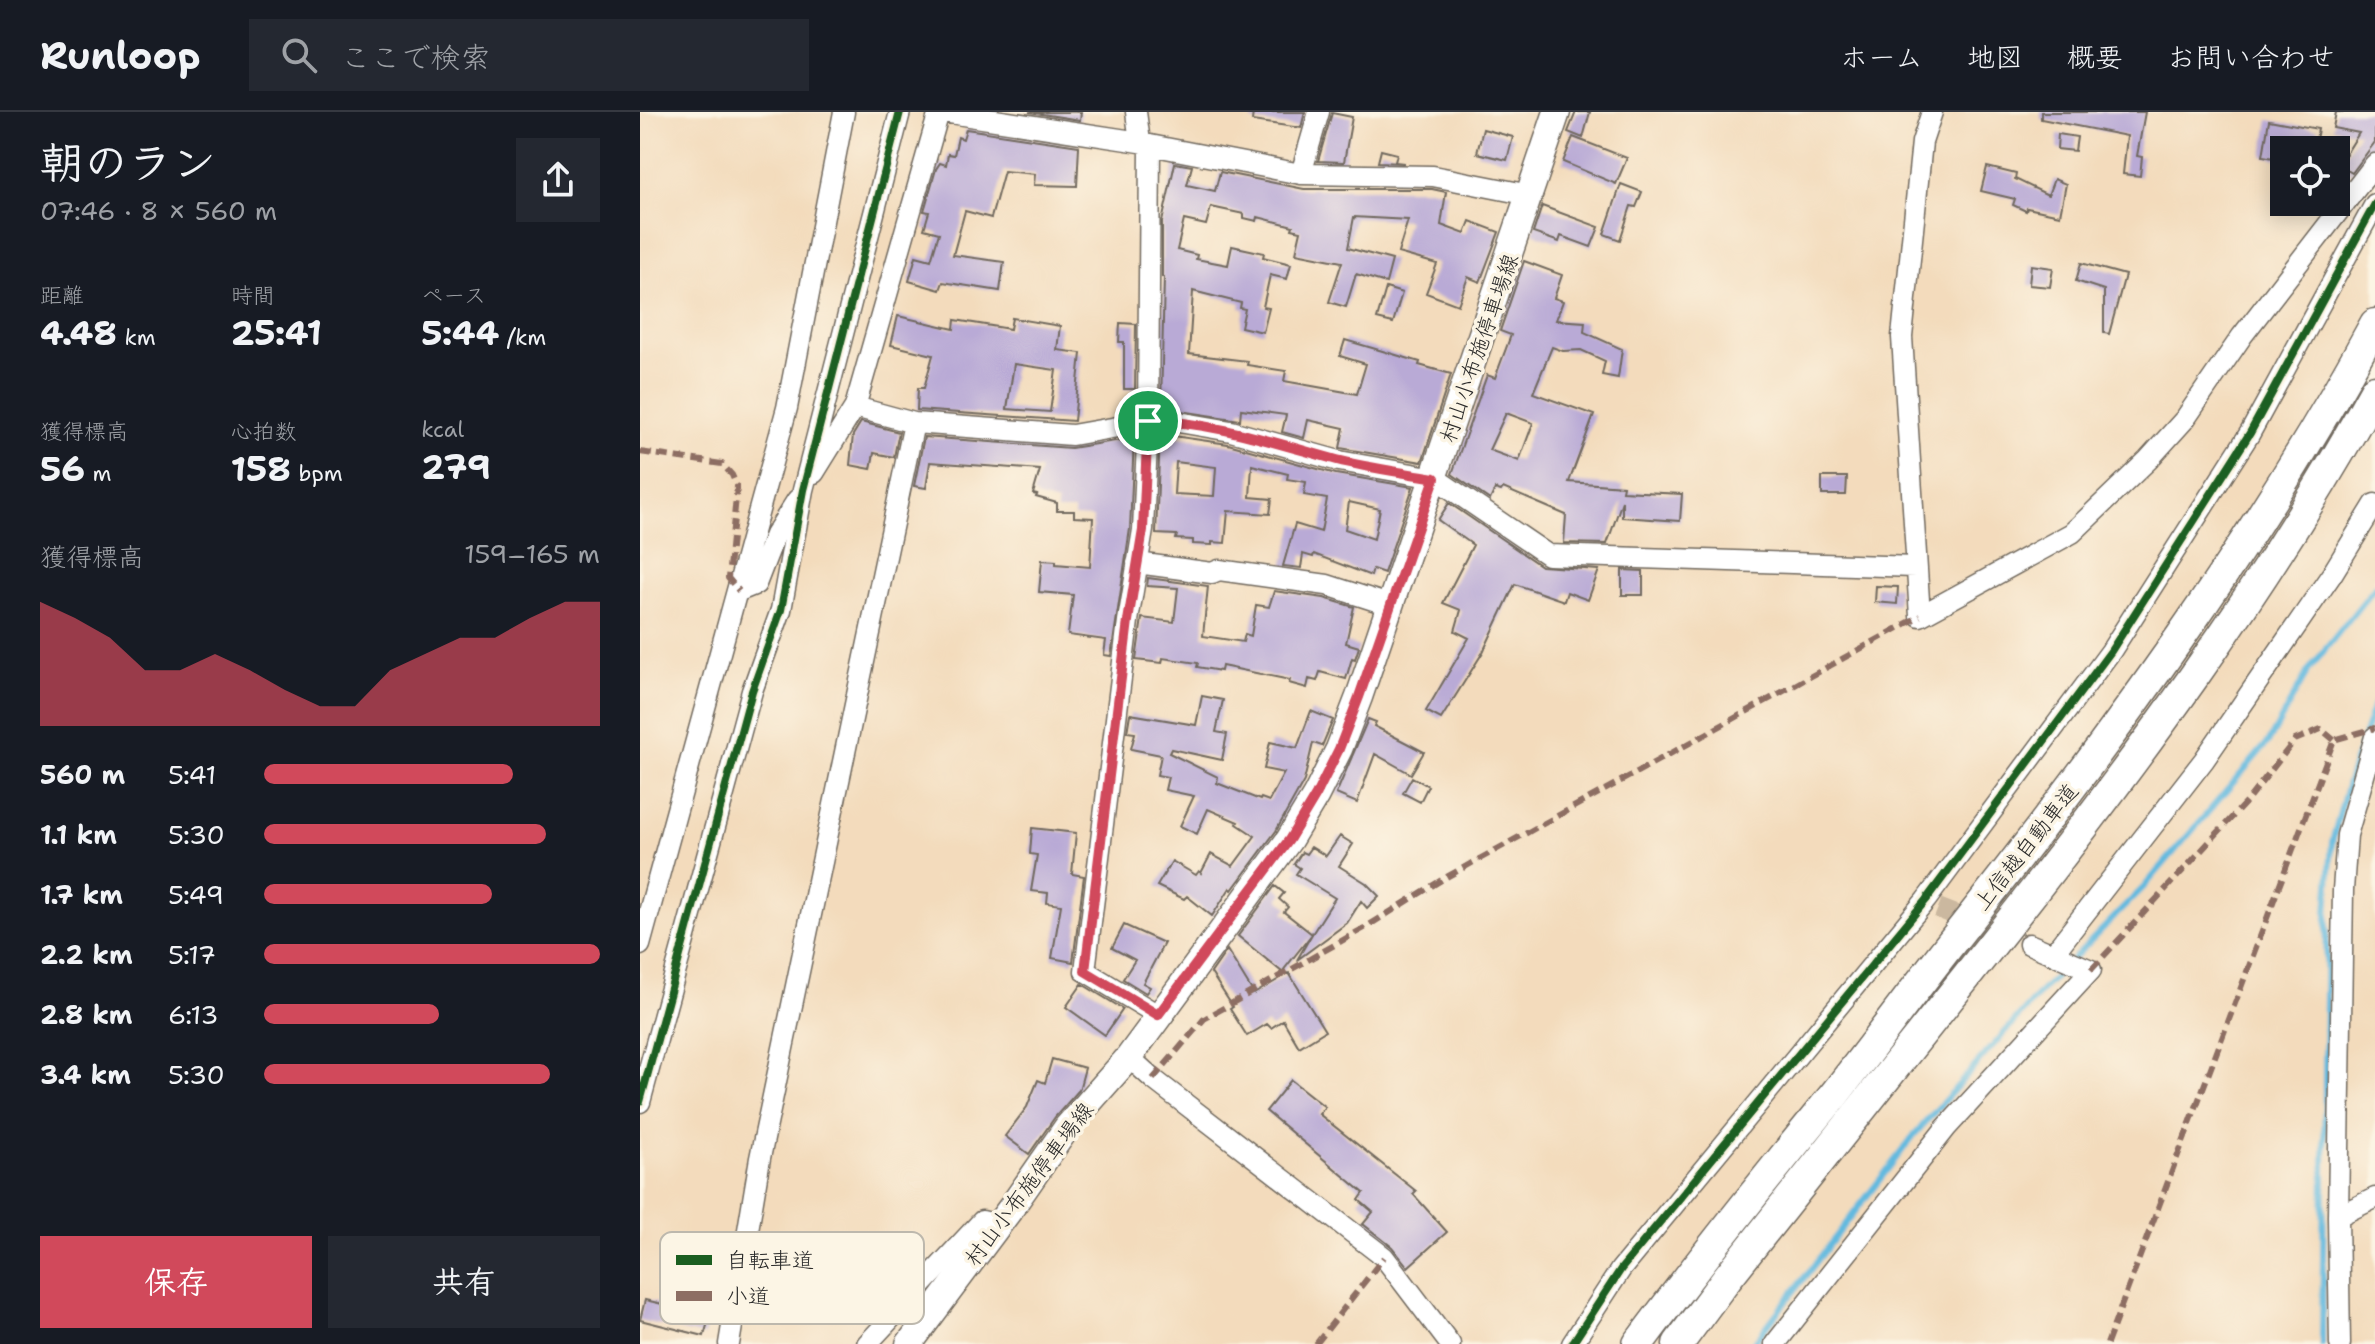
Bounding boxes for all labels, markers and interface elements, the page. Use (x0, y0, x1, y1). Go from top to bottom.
search box (249, 19, 809, 91)
text: Runloop (40, 30, 201, 81)
icon: search (277, 33, 321, 77)
text: ここで検索 (341, 37, 491, 78)
text: ホーム (1840, 38, 1923, 76)
text: 地図 (1967, 38, 2023, 76)
text: 概要 (2067, 38, 2123, 76)
text: お問い合わせ (2167, 38, 2335, 76)
text: 朝のラン (40, 133, 216, 192)
map controls (2270, 136, 2350, 216)
button: locate (2270, 136, 2350, 216)
button: share (516, 138, 600, 222)
text: 07:46 · 8 × 560 m (40, 193, 277, 228)
street label: 村山小布施停車場線 (1433, 250, 1525, 446)
text: 距離 (40, 281, 84, 310)
text: 時間 (231, 281, 275, 310)
text: ペース (421, 281, 486, 310)
text: 4.48 (40, 310, 117, 356)
text: 25:41 (231, 310, 322, 356)
text: 5:44 (421, 310, 499, 356)
text: km (117, 323, 156, 352)
text: /km (499, 323, 546, 352)
pin (1114, 387, 1182, 455)
icon: arrive (1126, 399, 1170, 443)
text: kcal (421, 415, 464, 444)
text: 獲得標高 (40, 417, 128, 446)
text: 心拍数 (231, 417, 297, 446)
text: 279 (421, 444, 491, 490)
text: 56 (40, 446, 85, 492)
text: 158 (231, 446, 291, 492)
text: m (85, 459, 112, 488)
text: bpm (291, 459, 343, 488)
text: 159–165 m (464, 536, 600, 571)
text: 獲得標高 (40, 539, 144, 574)
text: 560 m (40, 757, 125, 792)
text: 5:41 (168, 757, 216, 792)
street label: 上信越自動車道 (1967, 777, 2085, 917)
text: 1.1 km (40, 817, 117, 852)
text: 5:30 (168, 817, 225, 852)
text: 1.7 km (40, 877, 123, 912)
text: 5:49 (168, 877, 224, 912)
text: 2.2 km (40, 937, 133, 972)
text: 5:17 (168, 937, 216, 972)
text: 2.8 km (40, 997, 133, 1032)
text: 6:13 (168, 997, 218, 1032)
text: 3.4 km (40, 1057, 131, 1092)
text: 5:30 (168, 1057, 225, 1092)
street label: 村山小布施停車場線 (958, 1096, 1100, 1272)
legend (660, 1232, 924, 1324)
button: 保存 (40, 1236, 312, 1328)
button: 共有 (328, 1236, 600, 1328)
text: 自転車道 (726, 1246, 814, 1275)
text: 小道 (726, 1282, 770, 1311)

